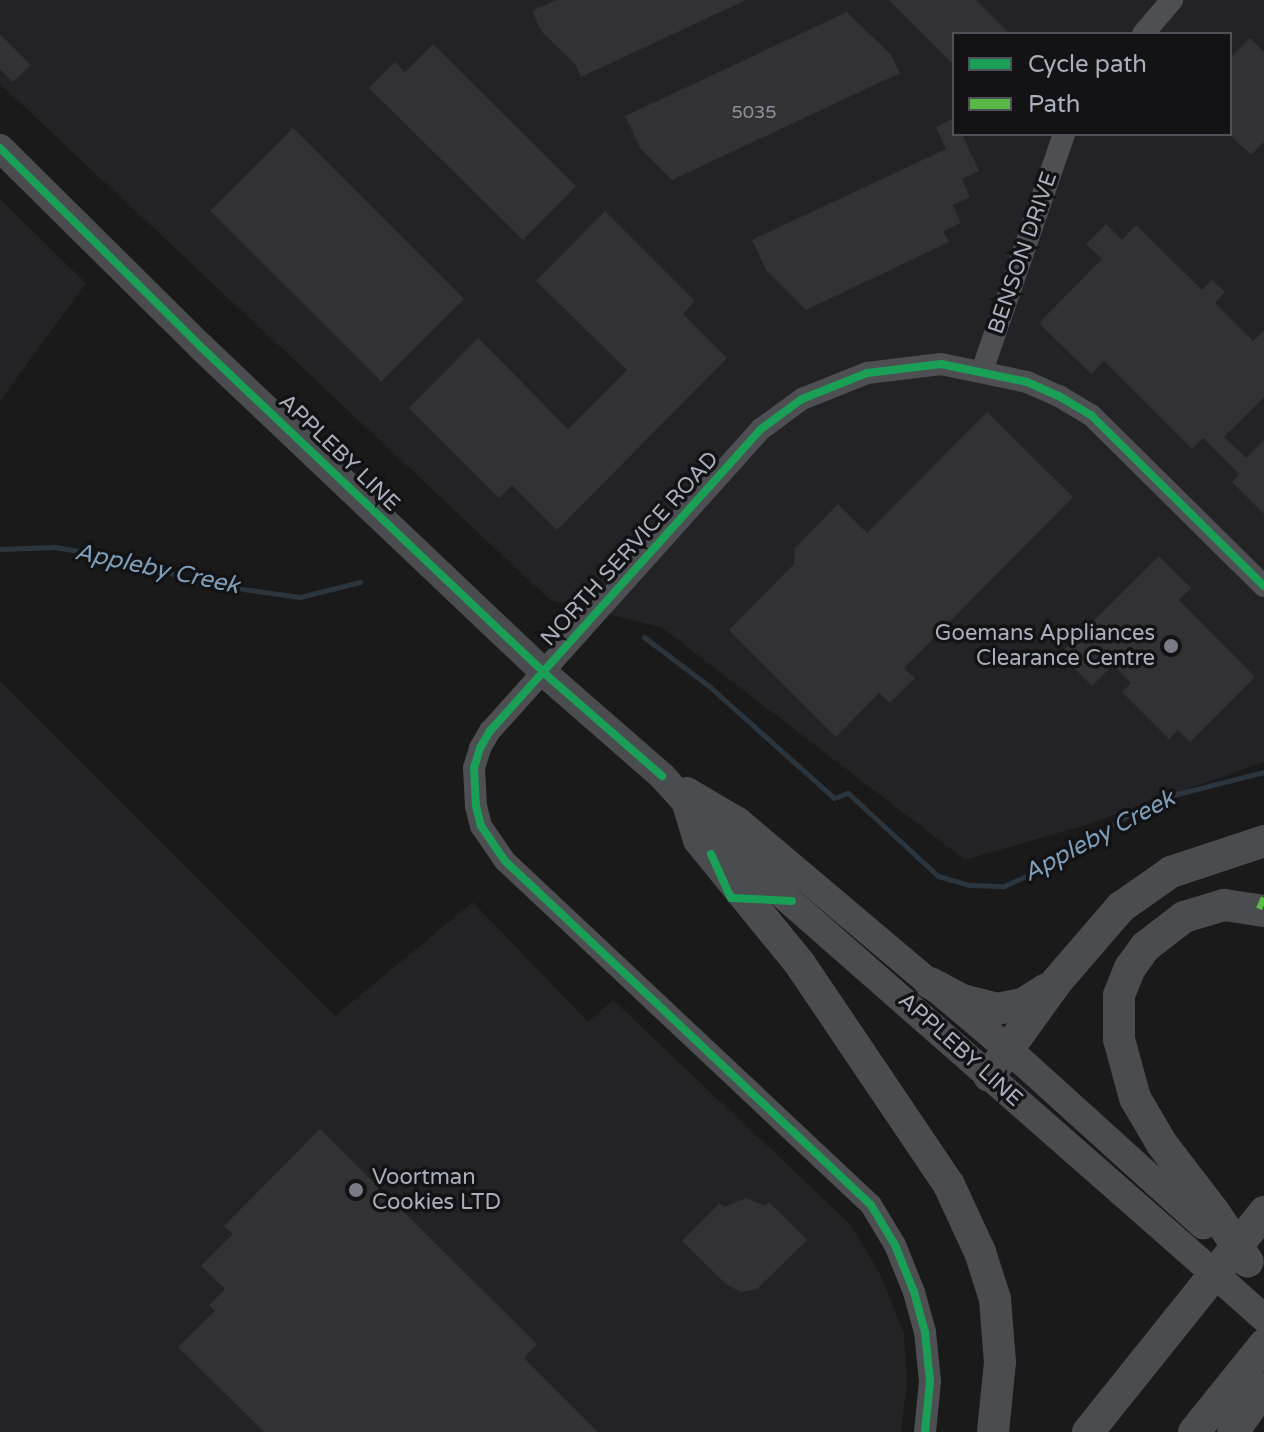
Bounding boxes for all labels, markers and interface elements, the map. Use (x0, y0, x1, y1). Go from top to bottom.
legend (952, 32, 1232, 136)
text: Cycle path (1028, 50, 1147, 79)
text: Path (1028, 90, 1081, 119)
house number: 5035 (731, 101, 777, 123)
street label: BENSON DRIVE (983, 169, 1063, 337)
street label: APPLEBY LINE (273, 389, 405, 517)
street label: NORTH SERVICE ROAD (536, 446, 724, 652)
water label: Appleby Creek (72, 538, 242, 600)
place label: Goemans Appliances Clearance Centre (935, 620, 1155, 672)
marker: Goemans Appliances Clearance Centre (1162, 637, 1180, 655)
water label: Appleby Creek (1018, 784, 1180, 888)
street label: APPLEBY LINE (893, 987, 1027, 1113)
place label: Voortman Cookies LTD (372, 1164, 501, 1216)
marker: Voortman Cookies LTD (347, 1181, 365, 1199)

